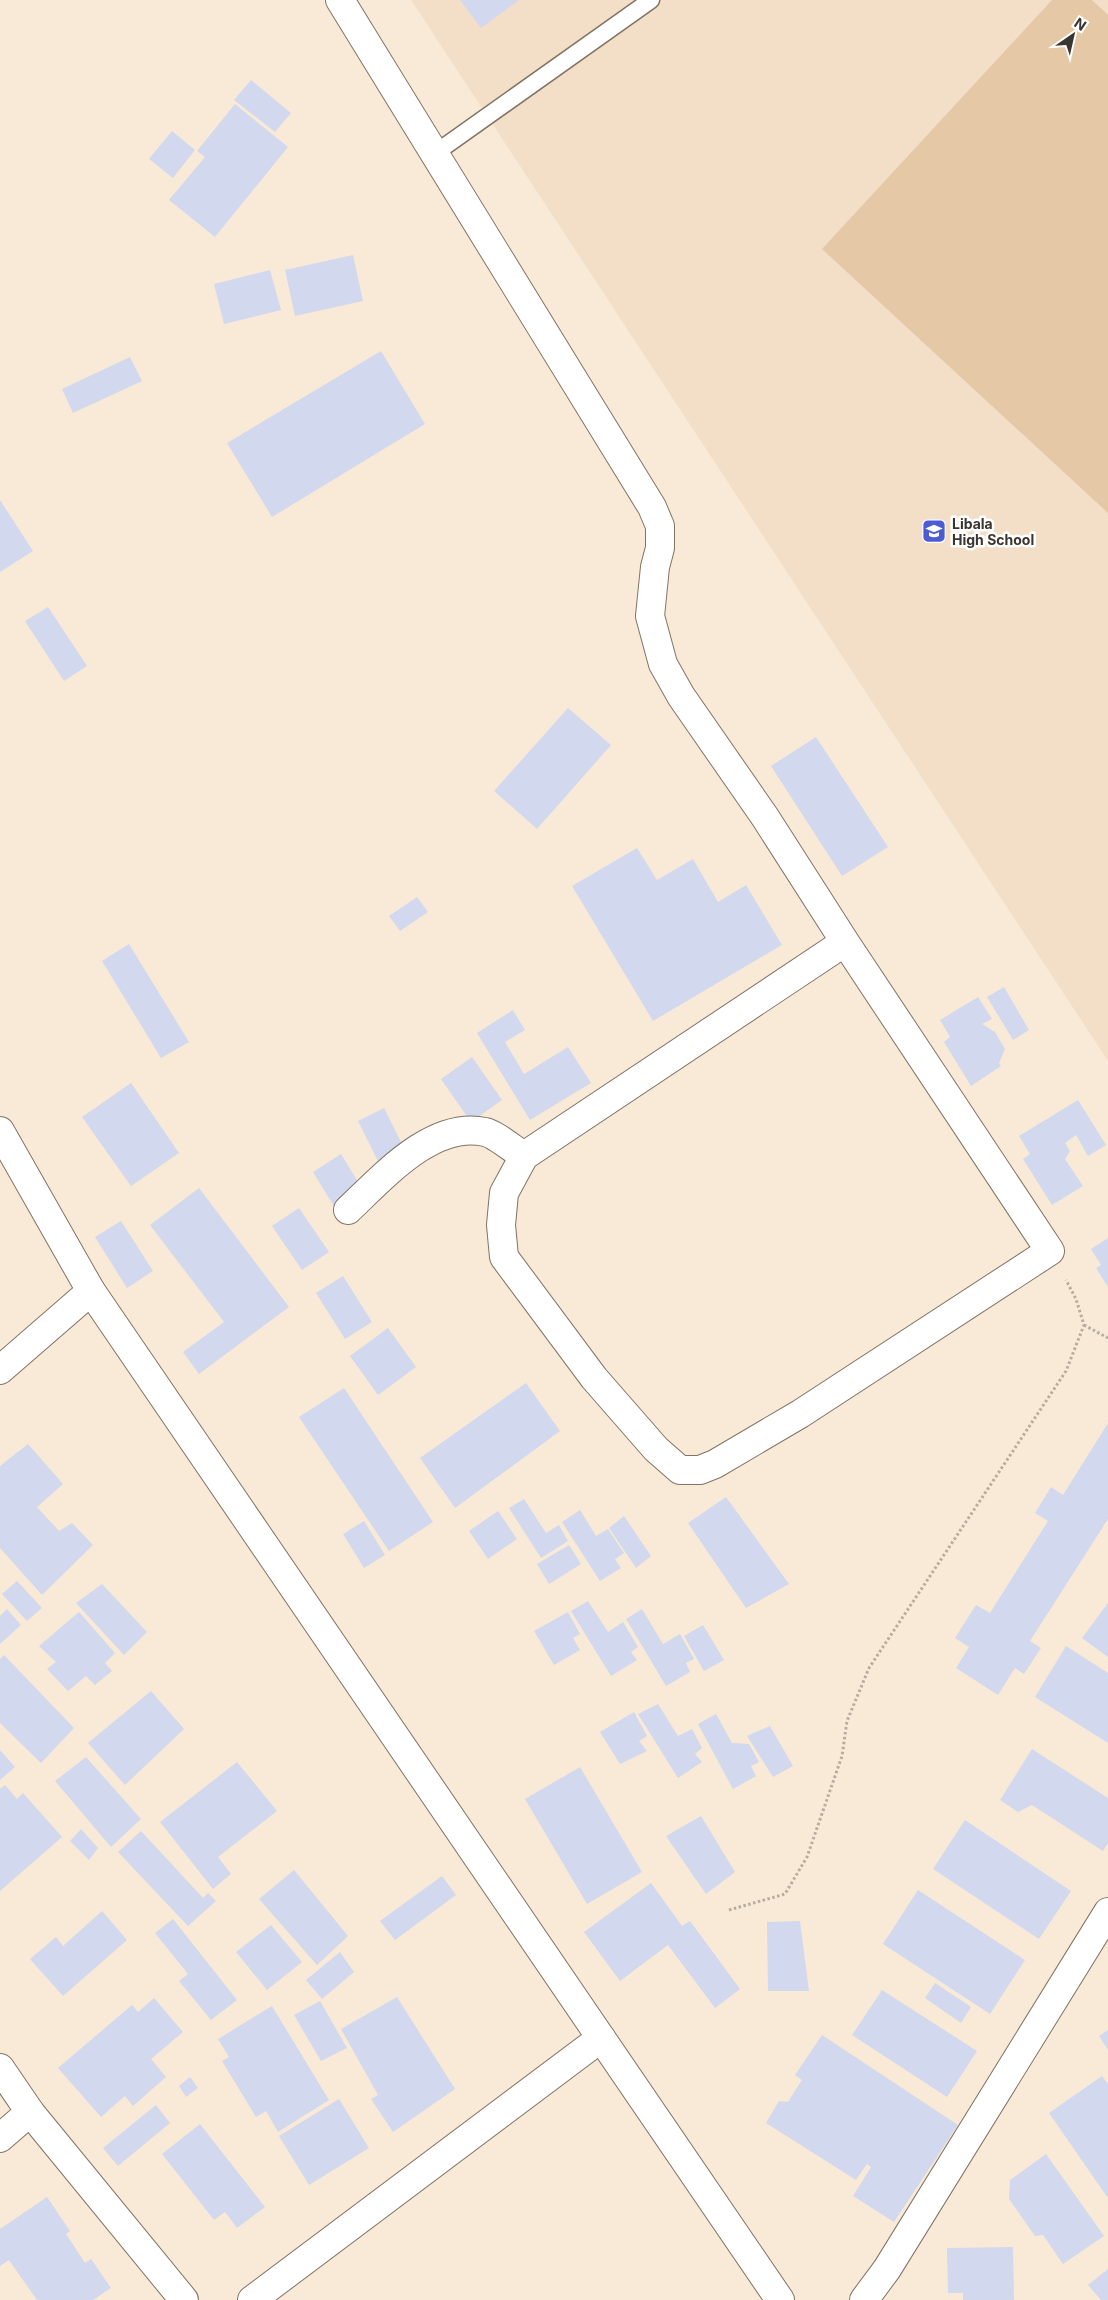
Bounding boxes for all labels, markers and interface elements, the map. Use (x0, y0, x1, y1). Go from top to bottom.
north arrow (1048, 10, 1098, 60)
text: N (1071, 14, 1090, 34)
place label: Libala High School (952, 515, 1034, 548)
school or university icon: Libala High School (921, 518, 947, 544)

